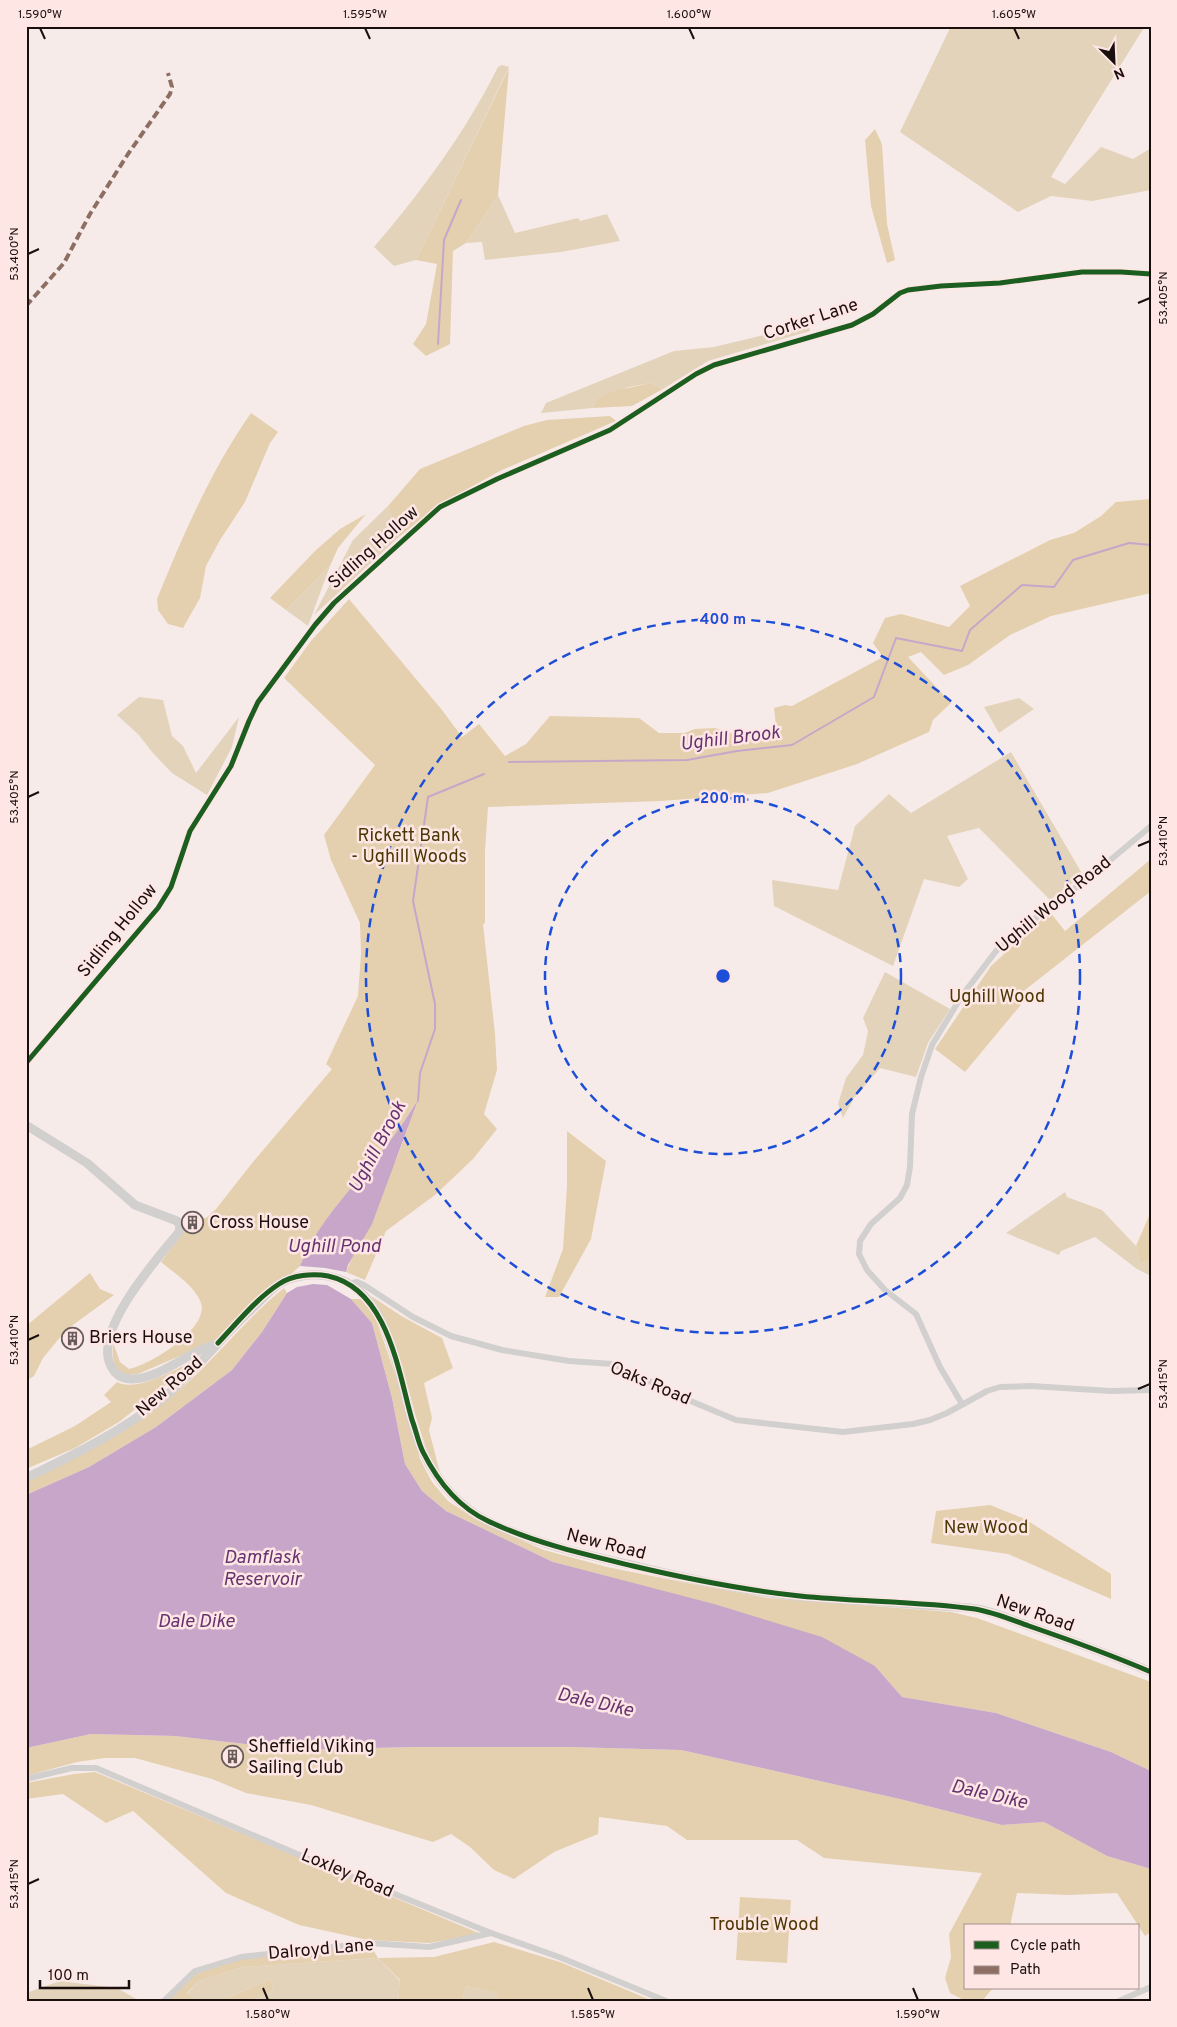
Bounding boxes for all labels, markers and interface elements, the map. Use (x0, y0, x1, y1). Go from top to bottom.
text: 1.590°W (18, 7, 62, 23)
text: 1.595°W (343, 7, 387, 23)
text: 1.600°W (667, 7, 711, 23)
text: 1.605°W (992, 7, 1036, 23)
north arrow (1090, 38, 1140, 88)
text: N (1111, 63, 1127, 82)
text: 53.400°N (7, 227, 23, 281)
text: 53.405°N (1156, 271, 1172, 325)
street label: Corker Lane (761, 294, 861, 346)
street label: Sidling Hollow (324, 501, 424, 595)
text: 400 m (700, 611, 746, 630)
water label: Ughill Brook (679, 721, 782, 757)
text: 53.405°N (7, 770, 23, 824)
text: 200 m (700, 790, 746, 809)
text: 53.410°N (1156, 816, 1172, 866)
park label: Rickett Bank - Ughill Woods (351, 825, 467, 869)
street label: Ughill Wood Road (992, 851, 1116, 959)
street label: Sidling Hollow (73, 879, 163, 983)
centre of rings (714, 967, 732, 985)
park label: Ughill Wood (949, 986, 1045, 1009)
water label: Ughill Brook (344, 1097, 412, 1197)
building icon: Cross House (181, 1211, 205, 1235)
place label: Cross House (209, 1212, 309, 1235)
water label: Ughill Pond (287, 1235, 382, 1259)
text: 53.410°N (7, 1315, 23, 1365)
building icon: Briers House (61, 1326, 85, 1350)
place label: Briers House (89, 1327, 192, 1350)
street label: New Road (132, 1352, 208, 1422)
street label: Oaks Road (606, 1357, 694, 1411)
text: 53.415°N (1156, 1359, 1172, 1409)
park label: New Wood (944, 1517, 1028, 1540)
street label: New Road (564, 1524, 648, 1566)
water label: Damflask Reservoir (223, 1546, 303, 1592)
street label: New Road (993, 1590, 1077, 1638)
water label: Dale Dike (157, 1610, 235, 1634)
water label: Dale Dike (555, 1683, 635, 1723)
place label: Sheffield Viking Sailing Club (248, 1736, 375, 1780)
building icon: Sheffield Viking Sailing Club (220, 1745, 244, 1769)
water label: Dale Dike (949, 1775, 1029, 1815)
street label: Loxley Road (297, 1844, 397, 1904)
text: 53.415°N (7, 1859, 23, 1909)
park label: Trouble Wood (709, 1914, 819, 1937)
legend (964, 1924, 1140, 1990)
street label: Dalroyd Lane (267, 1934, 375, 1966)
text: Cycle path (1010, 1937, 1081, 1956)
scale bar (40, 1957, 129, 1989)
text: Path (1010, 1961, 1041, 1980)
text: 100 m (48, 1967, 89, 1986)
text: 1.580°W (246, 2007, 290, 2023)
text: 1.585°W (571, 2007, 615, 2023)
text: 1.590°W (896, 2007, 940, 2023)

